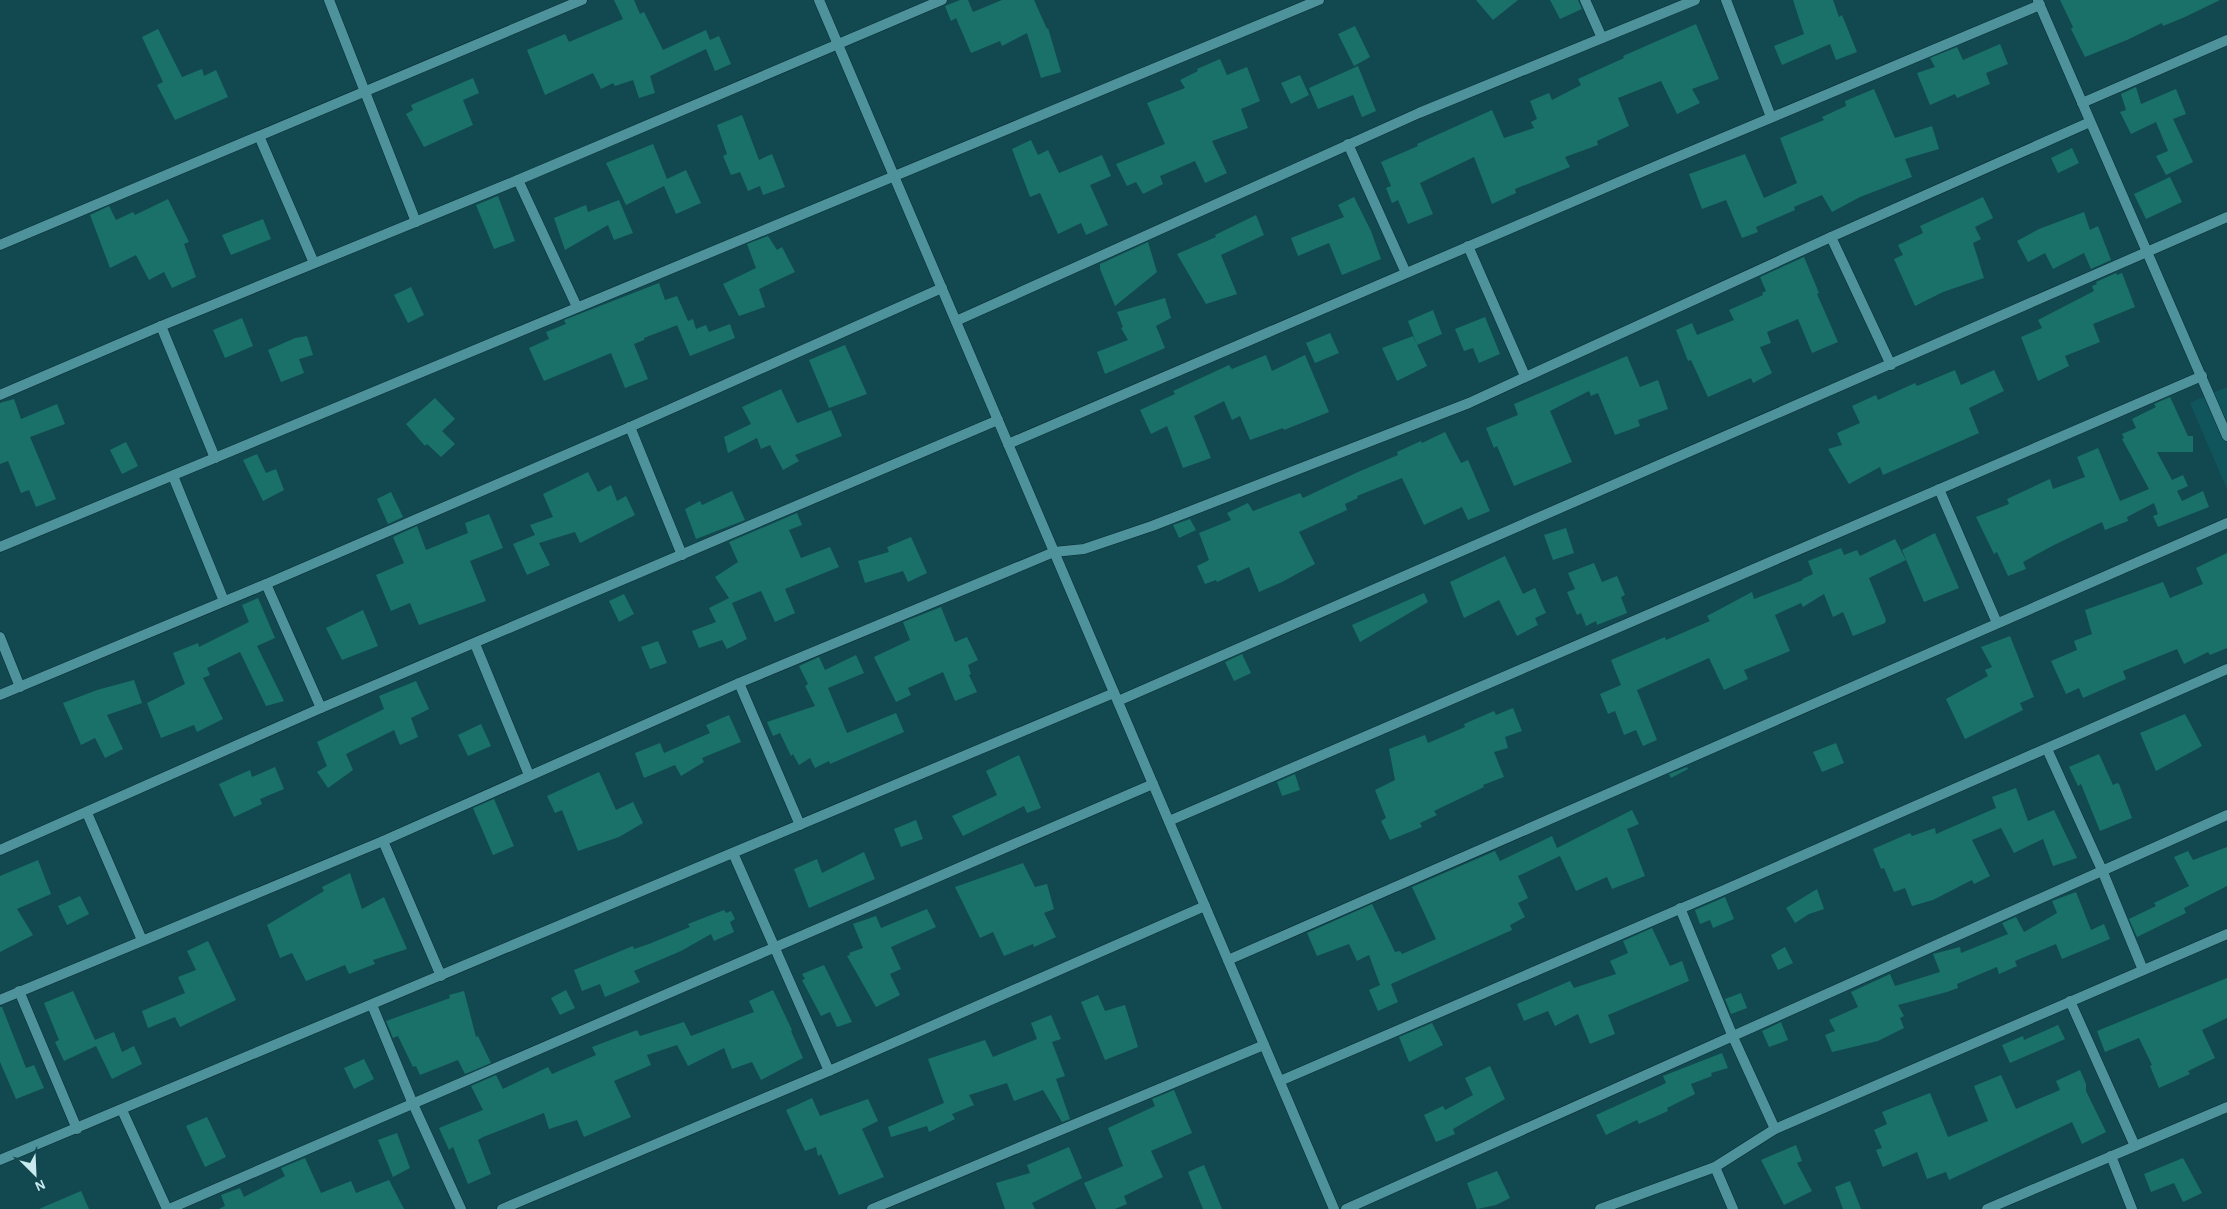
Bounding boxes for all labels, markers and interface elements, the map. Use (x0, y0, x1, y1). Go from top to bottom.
north arrow (10, 1149, 60, 1199)
text: N (33, 1177, 47, 1193)

